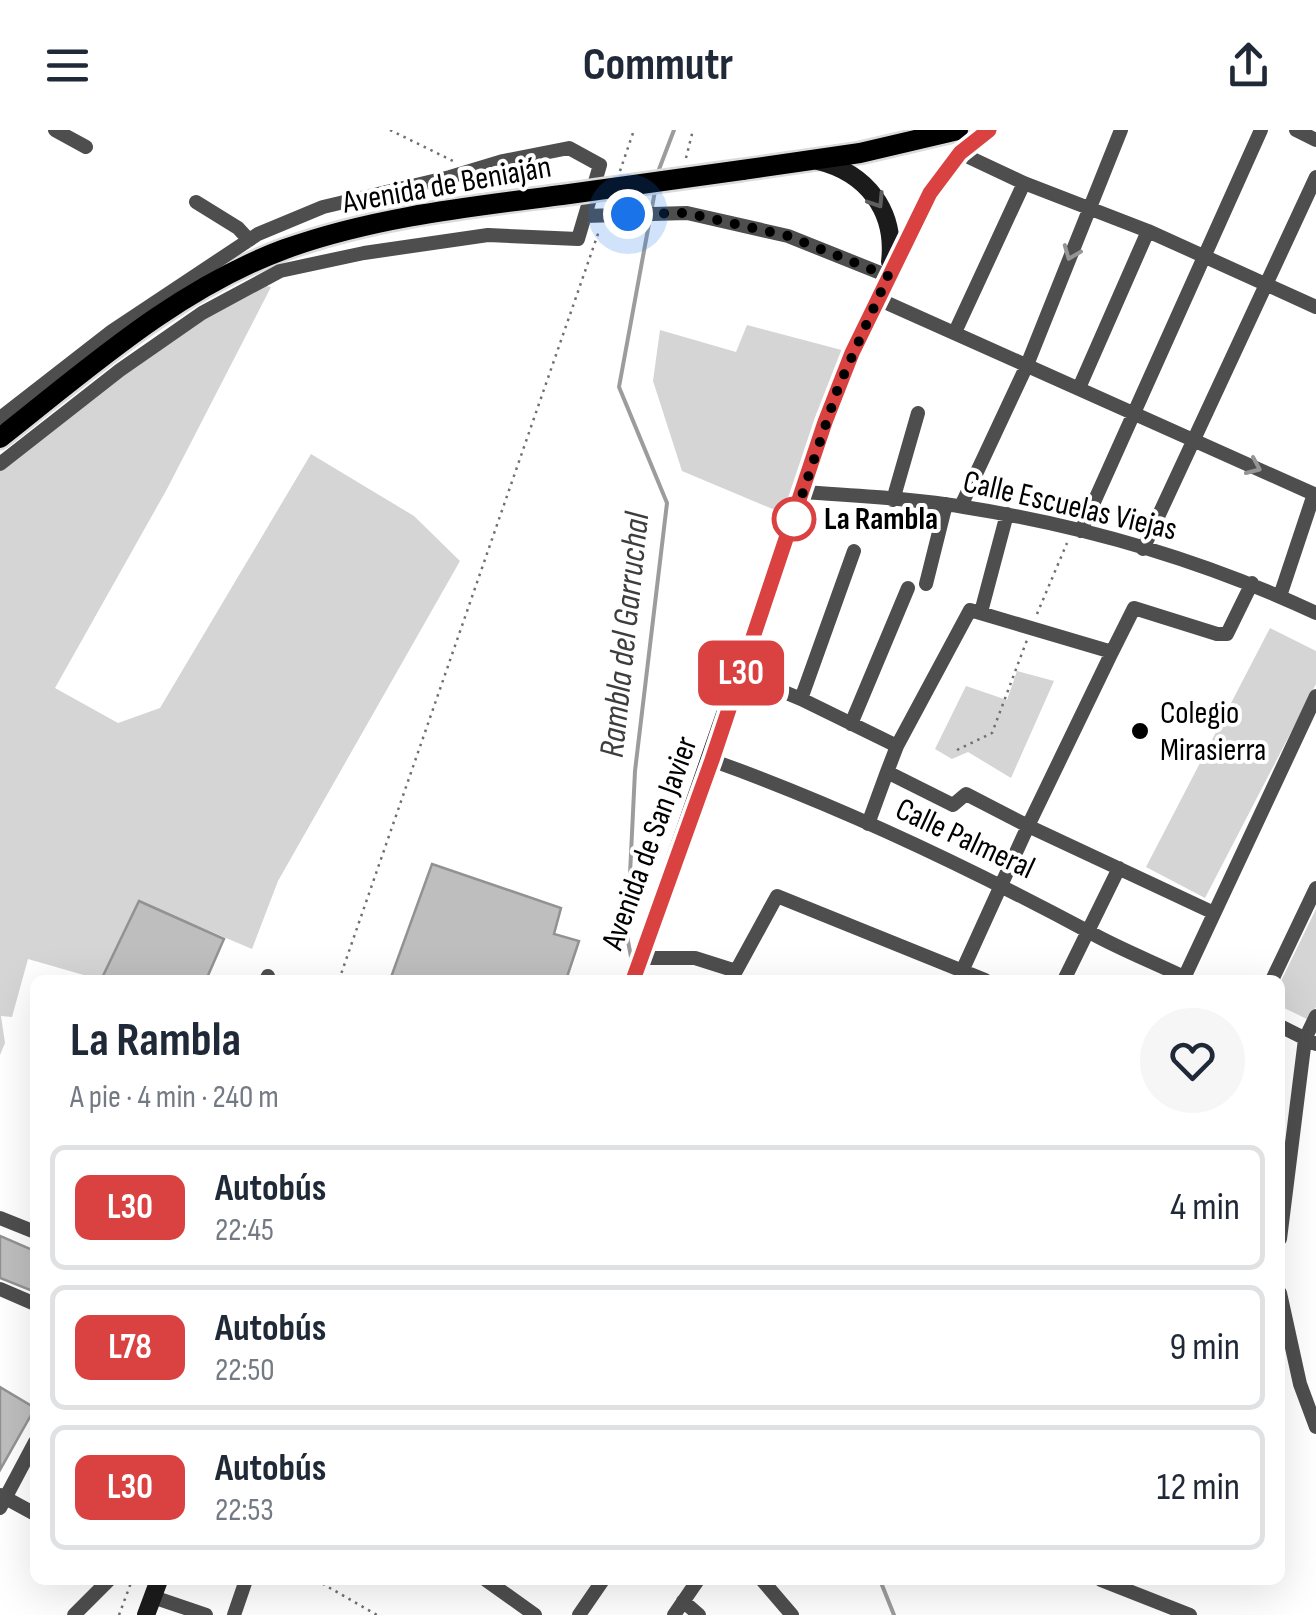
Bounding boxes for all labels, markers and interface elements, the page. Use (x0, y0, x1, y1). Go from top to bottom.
icon: menu (40, 38, 95, 93)
text: Commutr (583, 38, 733, 93)
icon: share (1221, 38, 1276, 93)
street label: Avenida de Beniaján (339, 147, 554, 223)
your location (603, 189, 653, 239)
one-way arrow (864, 190, 883, 208)
one-way arrow (1063, 243, 1083, 261)
one-way arrow (1244, 455, 1262, 475)
street label: Calle Escuelas Viejas (959, 462, 1181, 550)
marker: La Rambla (773, 498, 815, 540)
place label: La Rambla (824, 500, 938, 539)
water label: Rambla del Garruchal (591, 509, 659, 760)
line badge: L30 (684, 640, 798, 706)
text: L30 (718, 652, 764, 695)
place label: Colegio Mirasierra (1160, 694, 1266, 770)
marker: Colegio Mirasierra (1129, 720, 1151, 742)
street label: Avenida de San Javier (593, 731, 707, 956)
street label: Calle Palmeral (889, 790, 1041, 888)
button: heart (1140, 1008, 1245, 1113)
text: La Rambla (70, 1012, 241, 1069)
text: A pie · 4 min · 240 m (70, 1078, 279, 1117)
text: Autobús (215, 1166, 326, 1211)
text: 4 min (1170, 1185, 1240, 1230)
text: L30 (107, 1186, 153, 1229)
text: 22:45 (215, 1211, 274, 1250)
text: Autobús (215, 1306, 326, 1351)
text: 9 min (1169, 1325, 1240, 1370)
text: L78 (108, 1326, 152, 1369)
text: 22:50 (215, 1351, 275, 1390)
text: Autobús (215, 1446, 326, 1491)
text: 12 min (1157, 1465, 1240, 1510)
text: L30 (107, 1466, 153, 1509)
text: 22:53 (215, 1491, 274, 1530)

